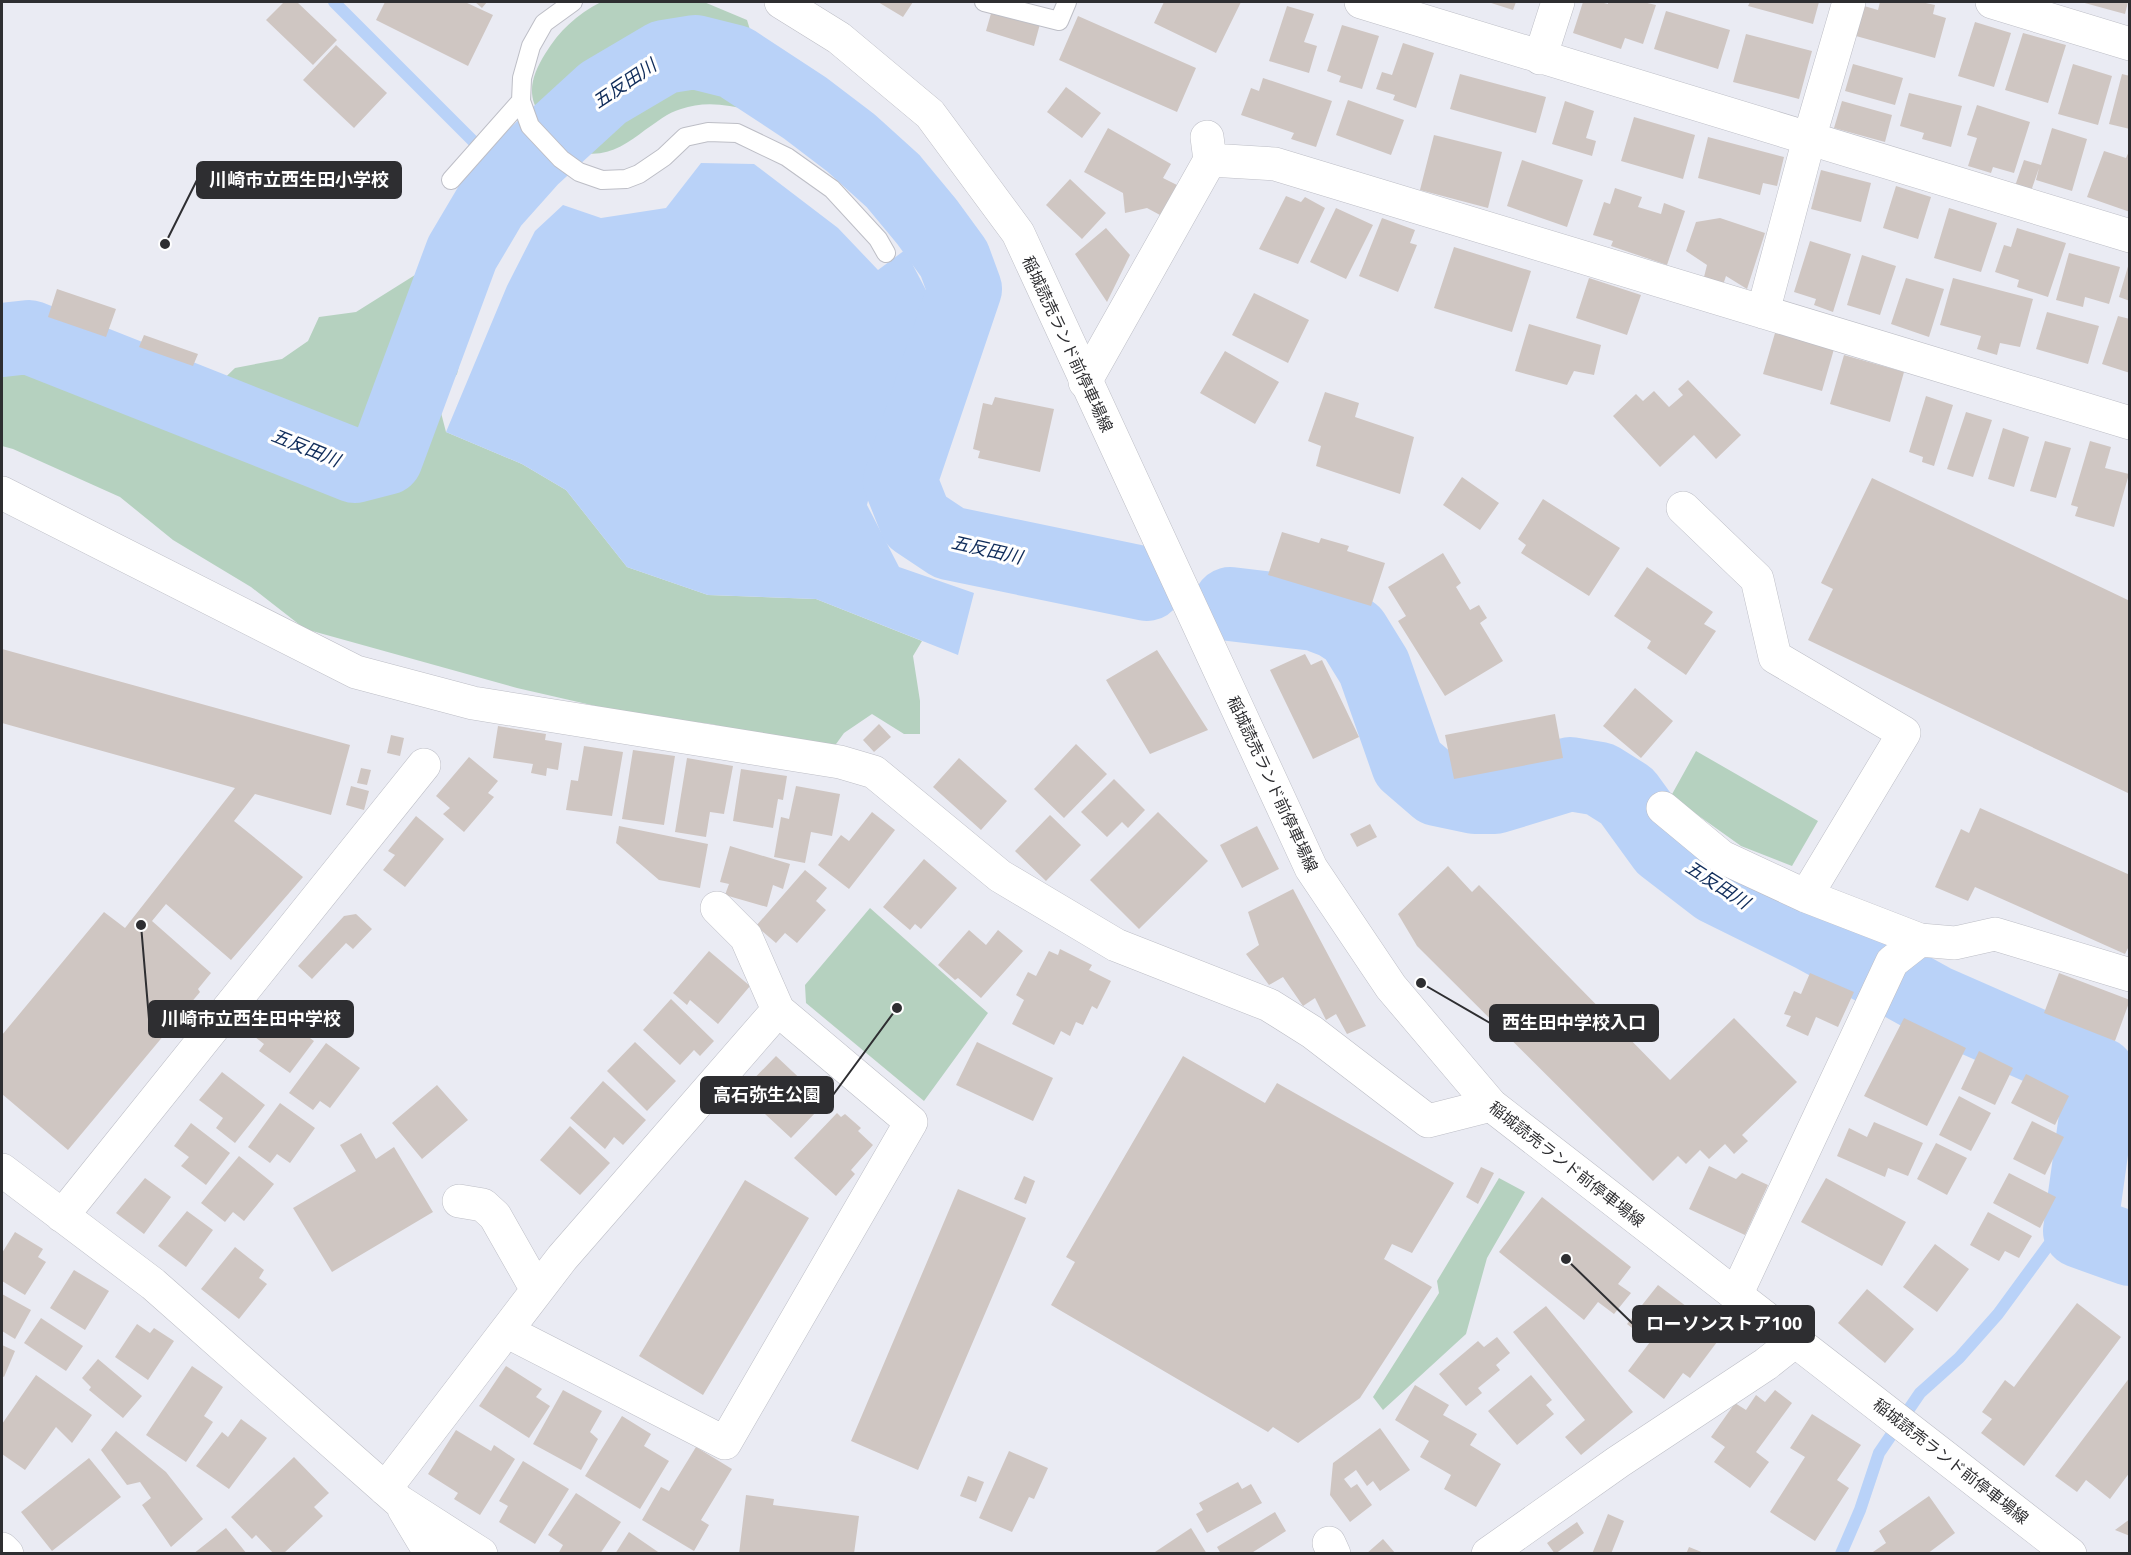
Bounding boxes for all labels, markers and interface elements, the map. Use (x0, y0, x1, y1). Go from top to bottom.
water label: 五反田川 (587, 52, 662, 113)
callout: 川崎市立西生田小学校 (197, 162, 401, 198)
text: 川崎市立西生田小学校 (209, 167, 389, 191)
street label: 稲城読売ランド前停車場線 (1017, 252, 1119, 436)
water label: 五反田川 (268, 422, 346, 472)
water label: 五反田川 (949, 529, 1027, 569)
street label: 稲城読売ランド前停車場線 (1222, 692, 1324, 876)
water label: 五反田川 (1681, 854, 1756, 915)
callout: 川崎市立西生田中学校 (149, 1001, 353, 1037)
callout: 西生田中学校入口 (1490, 1005, 1658, 1041)
text: 川崎市立西生田中学校 (161, 1006, 341, 1030)
text: 西生田中学校入口 (1502, 1010, 1646, 1034)
callout: 高石弥生公園 (701, 1077, 833, 1113)
text: 高石弥生公園 (713, 1082, 821, 1106)
street label: 稲城読売ランド前停車場線 (1485, 1096, 1649, 1232)
callout: ローソンストア100 (1633, 1306, 1814, 1342)
text: ローソンストア100 (1646, 1311, 1802, 1335)
street label: 稲城読売ランド前停車場線 (1869, 1393, 2033, 1529)

